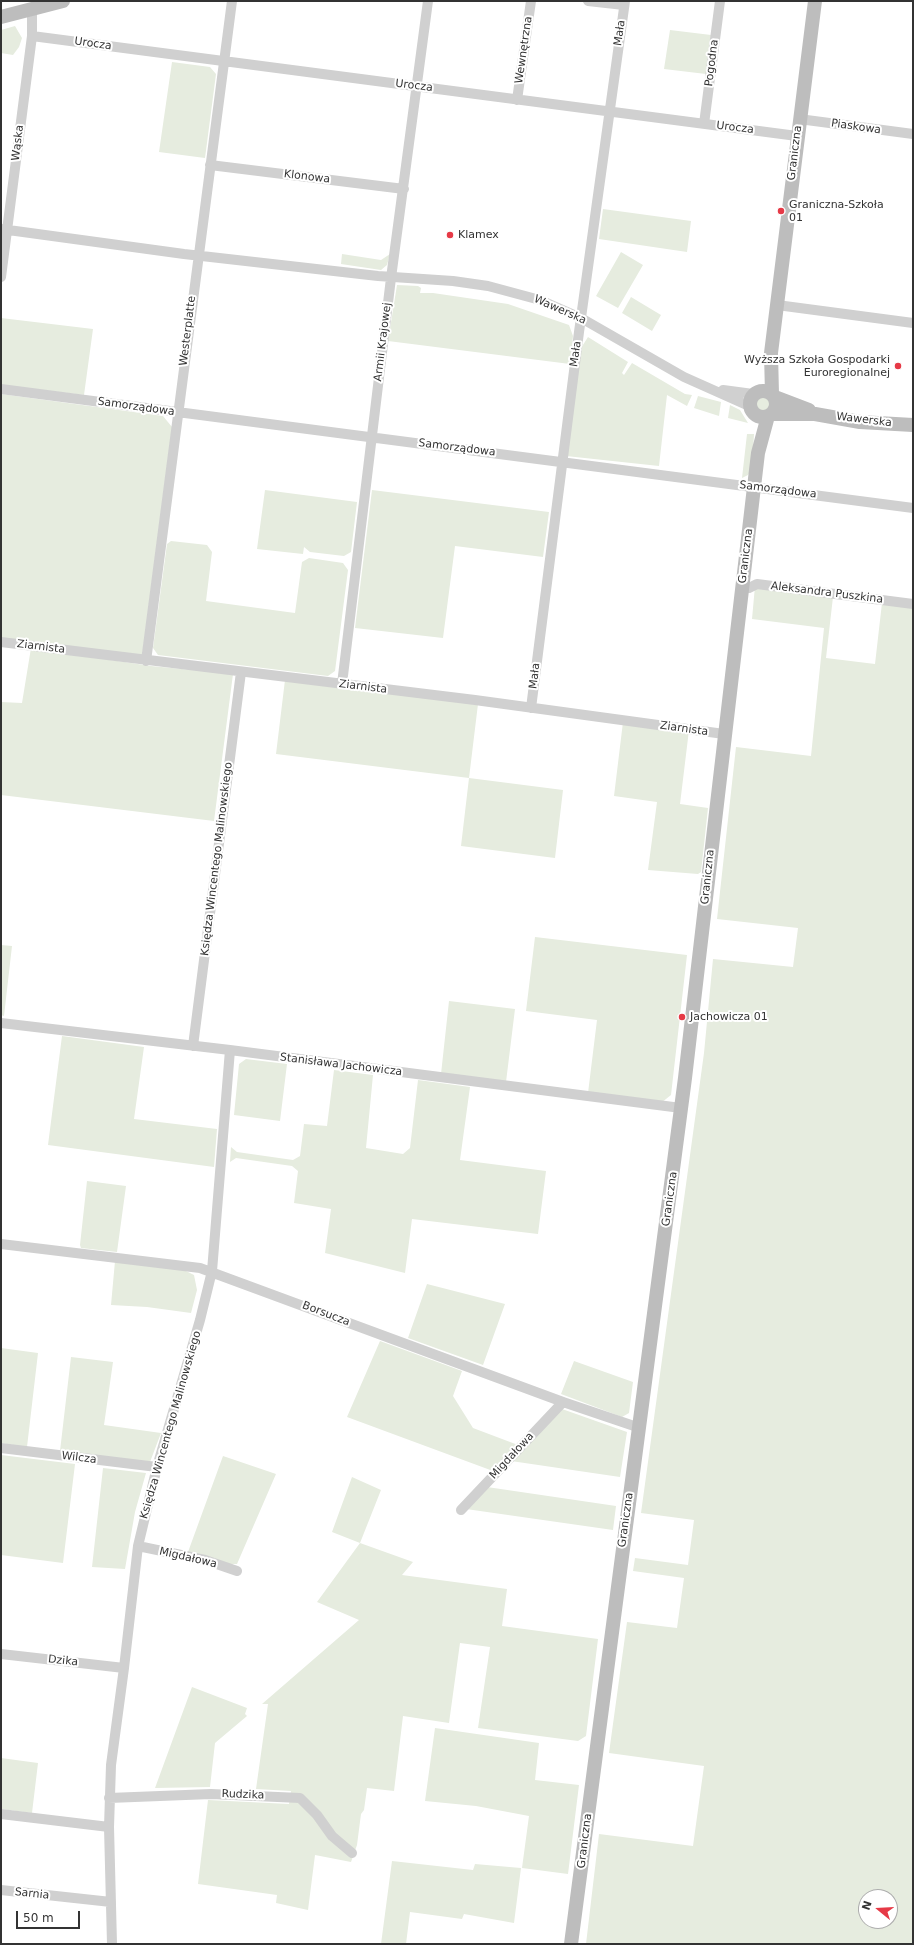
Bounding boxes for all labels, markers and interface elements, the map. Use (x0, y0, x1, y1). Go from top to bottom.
street label: Wewnętrzna (513, 15, 535, 85)
street label: Mała (612, 19, 628, 47)
street label: Urocza (73, 35, 113, 53)
street label: Pogodna (703, 39, 721, 87)
street label: Urocza (395, 77, 433, 95)
street label: Piaskowa (830, 117, 882, 137)
street label: Urocza (716, 119, 754, 137)
street label: Wąska (9, 124, 27, 162)
street label: Graniczna (785, 125, 805, 181)
street label: Klonowa (283, 168, 331, 186)
place label: Graniczna-Szkoła 01 (789, 198, 884, 224)
marker: Graniczna-Szkoła 01 (776, 206, 786, 216)
place label: Klamex (458, 228, 499, 242)
marker: Klamex (445, 230, 455, 240)
street label: Wawerska (532, 293, 588, 327)
street label: Westerplatte (177, 295, 199, 367)
street label: Armii Krajowej (372, 302, 394, 382)
street label: Mała (568, 340, 584, 368)
place label: Wyższa Szkoła Gospodarki Euroregionalnej (744, 353, 890, 379)
marker: Wyższa Szkoła Gospodarki Euroregionalnej (893, 361, 903, 371)
street label: Samorządowa (97, 395, 175, 419)
street label: Wawerska (835, 410, 893, 430)
street label: Samorządowa (418, 437, 496, 459)
street label: Samorządowa (739, 479, 817, 501)
street label: Graniczna (736, 528, 756, 584)
street label: Aleksandra Puszkina (770, 580, 884, 606)
street label: Ziarnista (16, 637, 66, 657)
street label: Mała (527, 662, 543, 690)
street label: Ziarnista (338, 677, 388, 697)
street label: Ziarnista (659, 719, 709, 739)
street label: Księdza Wincentego Malinowskiego (199, 761, 235, 957)
street label: Graniczna (699, 849, 717, 905)
place label: Jachowicza 01 (690, 1010, 768, 1024)
marker: Jachowicza 01 (677, 1012, 687, 1022)
street label: Stanisława Jachowicza (279, 1051, 403, 1079)
street label: Graniczna (660, 1171, 680, 1227)
street label: Borsucza (300, 1299, 352, 1329)
street label: Księdza Wincentego Malinowskiego (138, 1329, 204, 1521)
street label: Migdałowa (487, 1430, 537, 1482)
street label: Wilcza (61, 1449, 97, 1467)
street label: Graniczna (616, 1492, 636, 1548)
street label: Migdałowa (158, 1545, 218, 1571)
street label: Dzika (47, 1653, 79, 1669)
street label: Rudzika (221, 1788, 265, 1802)
street label: Graniczna (575, 1813, 595, 1869)
street label: Sarnia (14, 1886, 50, 1902)
north arrow (858, 1889, 898, 1929)
text: N (859, 1899, 875, 1912)
scale bar (18, 1903, 82, 1929)
text: 50 m (23, 1911, 54, 1925)

